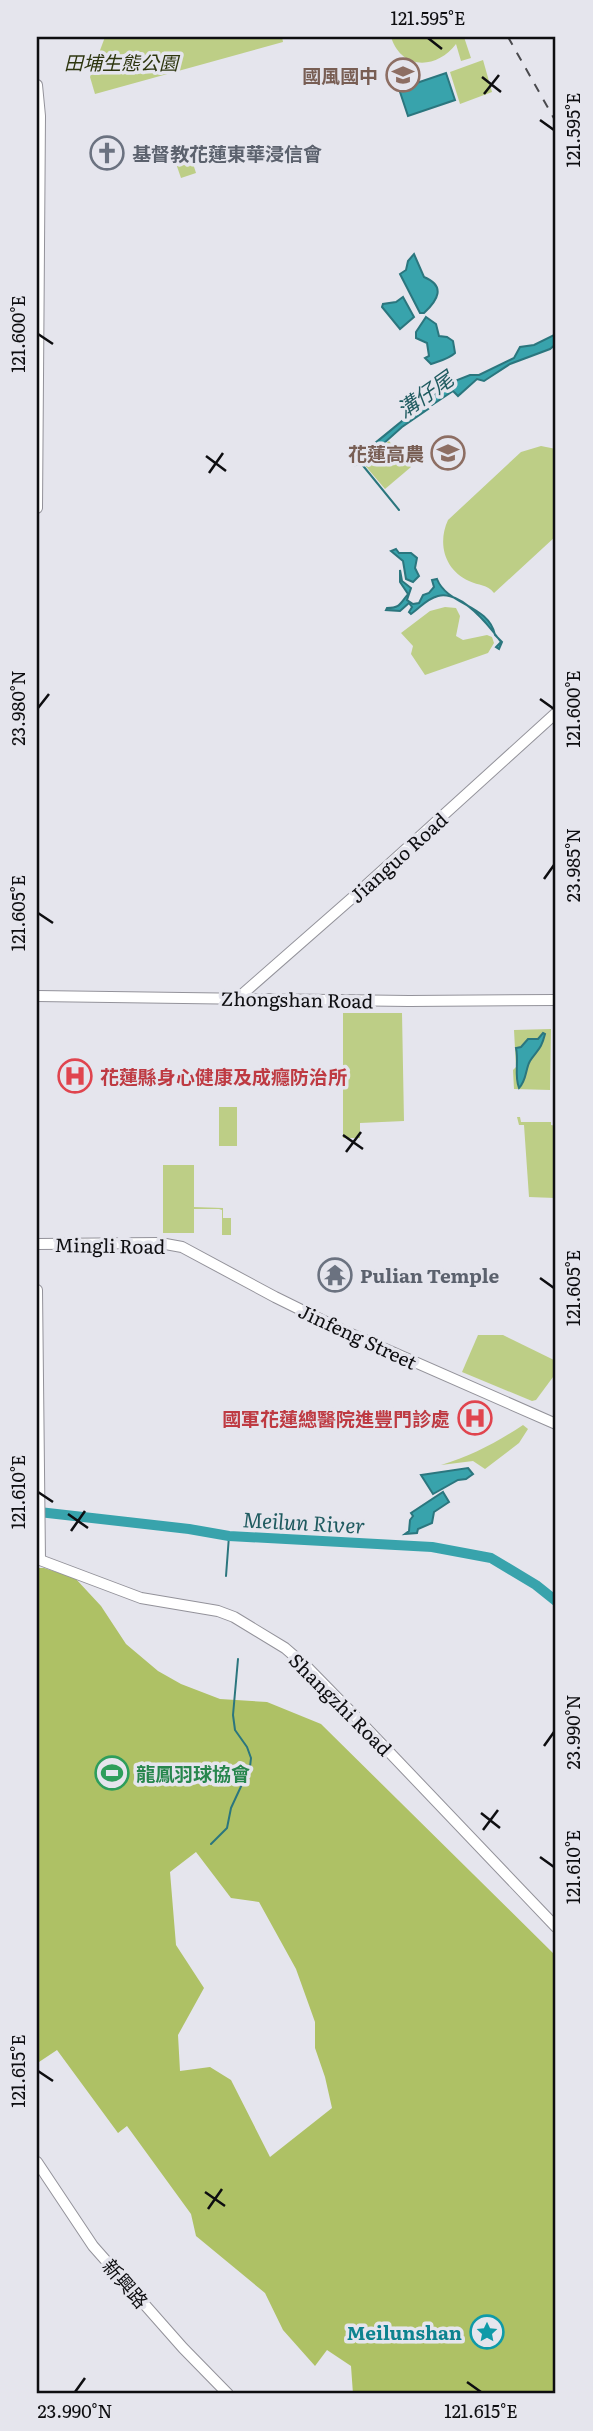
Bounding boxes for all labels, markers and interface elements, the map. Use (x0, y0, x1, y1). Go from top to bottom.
text: 121.595°E (391, 4, 465, 31)
park label: 田埔生態公園 (64, 48, 181, 76)
school or university icon: 國風國中 (384, 56, 422, 94)
place label: 國風國中 (302, 61, 378, 89)
text: 121.595°E (559, 93, 586, 167)
church icon: 基督教花蓮東華浸信會 (88, 134, 126, 172)
place label: 基督教花蓮東華浸信會 (132, 139, 322, 167)
text: 121.600°E (4, 295, 31, 373)
water label: 溝仔尾 (389, 361, 460, 424)
school or university icon: 花蓮高農 (429, 434, 467, 472)
place label: 花蓮高農 (348, 439, 424, 467)
text: 23.980°N (4, 670, 31, 746)
text: 121.600°E (559, 670, 586, 748)
street label: Jianguo Road (343, 805, 453, 909)
text: 23.985°N (559, 828, 586, 902)
text: 121.605°E (4, 875, 31, 951)
street label: Zhongshan Road (221, 984, 374, 1014)
hospital icon: 花蓮縣身心健康及成癮防治所 (56, 1057, 94, 1095)
place label: 花蓮縣身心健康及成癮防治所 (100, 1062, 347, 1090)
street label: Mingli Road (54, 1230, 166, 1260)
text: 121.605°E (559, 1250, 586, 1326)
temple icon: Pulian Temple (316, 1256, 354, 1294)
place label: Pulian Temple (360, 1261, 499, 1289)
street label: Jinfeng Street (294, 1296, 422, 1376)
hospital icon: 國軍花蓮總醫院進豐門診處 (456, 1399, 494, 1437)
place label: 國軍花蓮總醫院進豐門診處 (222, 1404, 450, 1432)
text: 121.610°E (4, 1455, 31, 1529)
water label: Meilun River (242, 1502, 366, 1540)
street label: Shangzhi Road (283, 1646, 399, 1762)
text: 23.990°N (559, 1694, 586, 1770)
sports icon: 龍鳳羽球協會 (93, 1754, 131, 1792)
place label: 龍鳳羽球協會 (136, 1759, 250, 1787)
text: 121.610°E (559, 1830, 586, 1904)
text: 121.615°E (4, 2034, 31, 2108)
street label: 新興路 (97, 2252, 155, 2314)
place icon: Meilunshan (468, 2313, 506, 2351)
place label: Meilunshan (347, 2318, 462, 2346)
text: 23.990°N (37, 2397, 113, 2424)
text: 121.615°E (444, 2397, 518, 2424)

